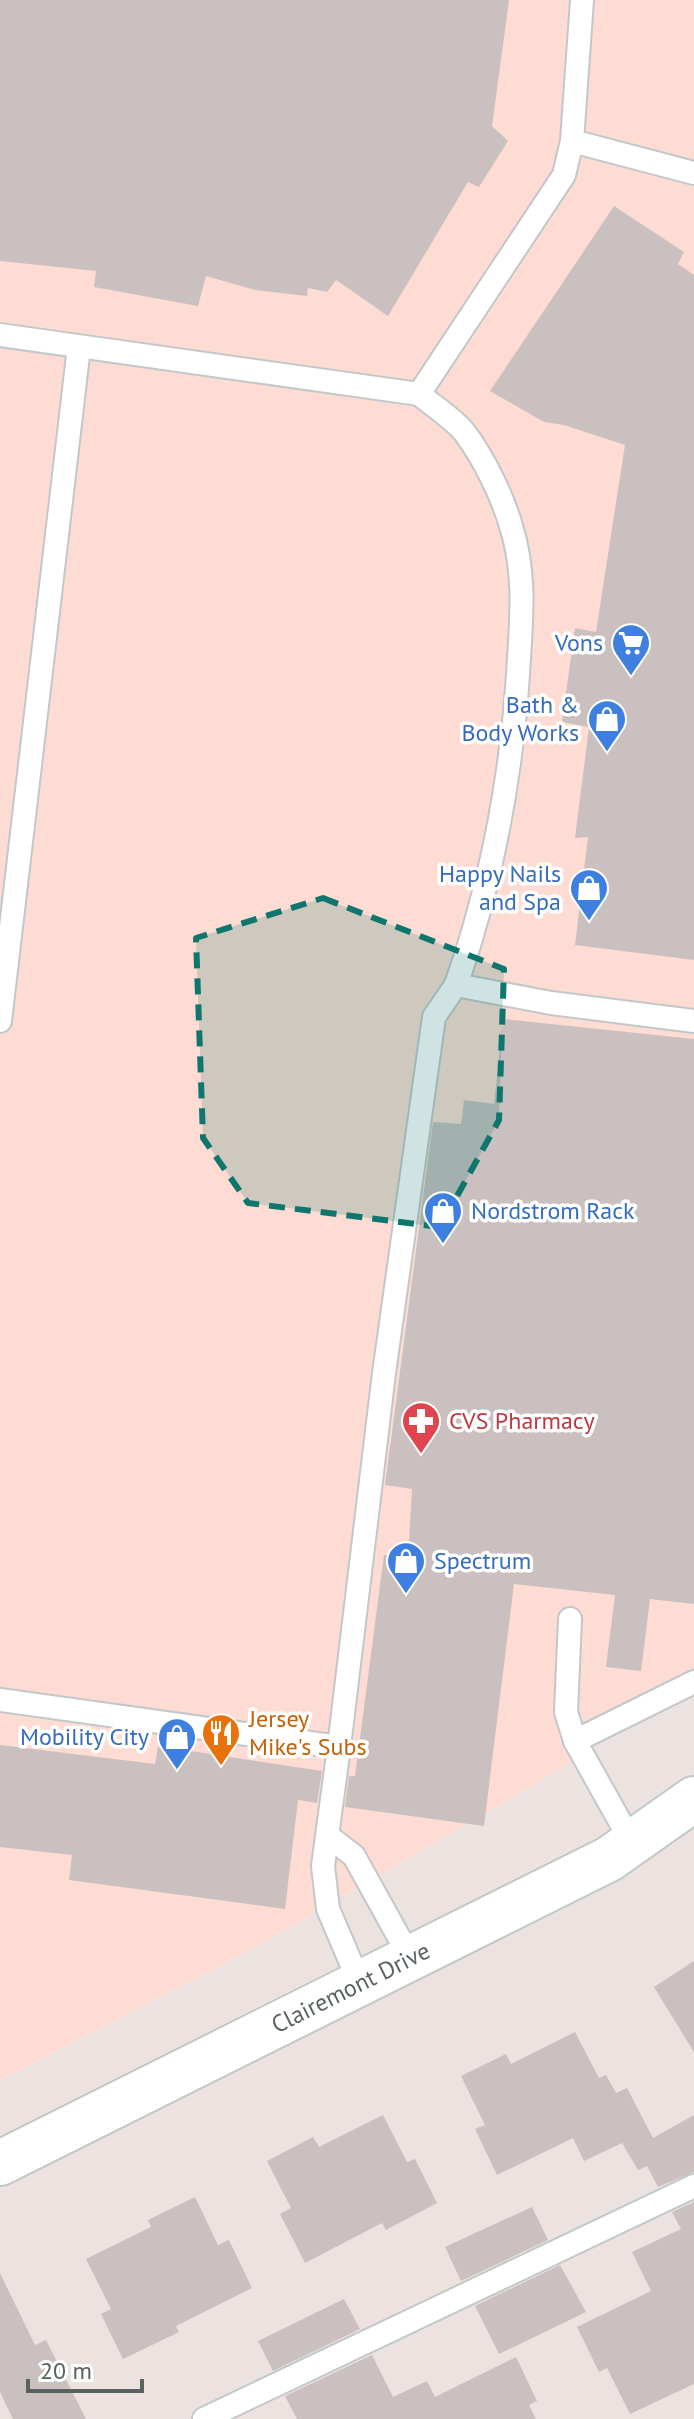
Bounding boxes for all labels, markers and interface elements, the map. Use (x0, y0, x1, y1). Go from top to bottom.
supermarket icon: Vons (610, 622, 652, 677)
place label: Vons (554, 627, 603, 658)
place label: Bath & Body Works (461, 689, 579, 748)
shop icon: Bath & Body Works (586, 698, 628, 753)
place label: Happy Nails and Spa (439, 858, 561, 917)
shop icon: Happy Nails and Spa (568, 867, 610, 922)
shop icon: Nordstrom Rack (422, 1190, 464, 1245)
place label: Nordstrom Rack (471, 1195, 635, 1226)
pharmacy icon: CVS Pharmacy (400, 1400, 442, 1455)
place label: CVS Pharmacy (449, 1405, 595, 1436)
shop icon: Spectrum (385, 1540, 427, 1595)
place label: Spectrum (434, 1545, 531, 1576)
place label: Jersey Mike's Subs (248, 1703, 367, 1762)
restaurant icon: Jersey Mike's Subs (200, 1712, 242, 1767)
shop icon: Mobility City (156, 1716, 198, 1771)
place label: Mobility City (20, 1721, 149, 1752)
street label: Clairemont Drive (266, 1935, 435, 2040)
scale bar (28, 2343, 142, 2393)
text: 20 m (40, 2355, 92, 2386)

